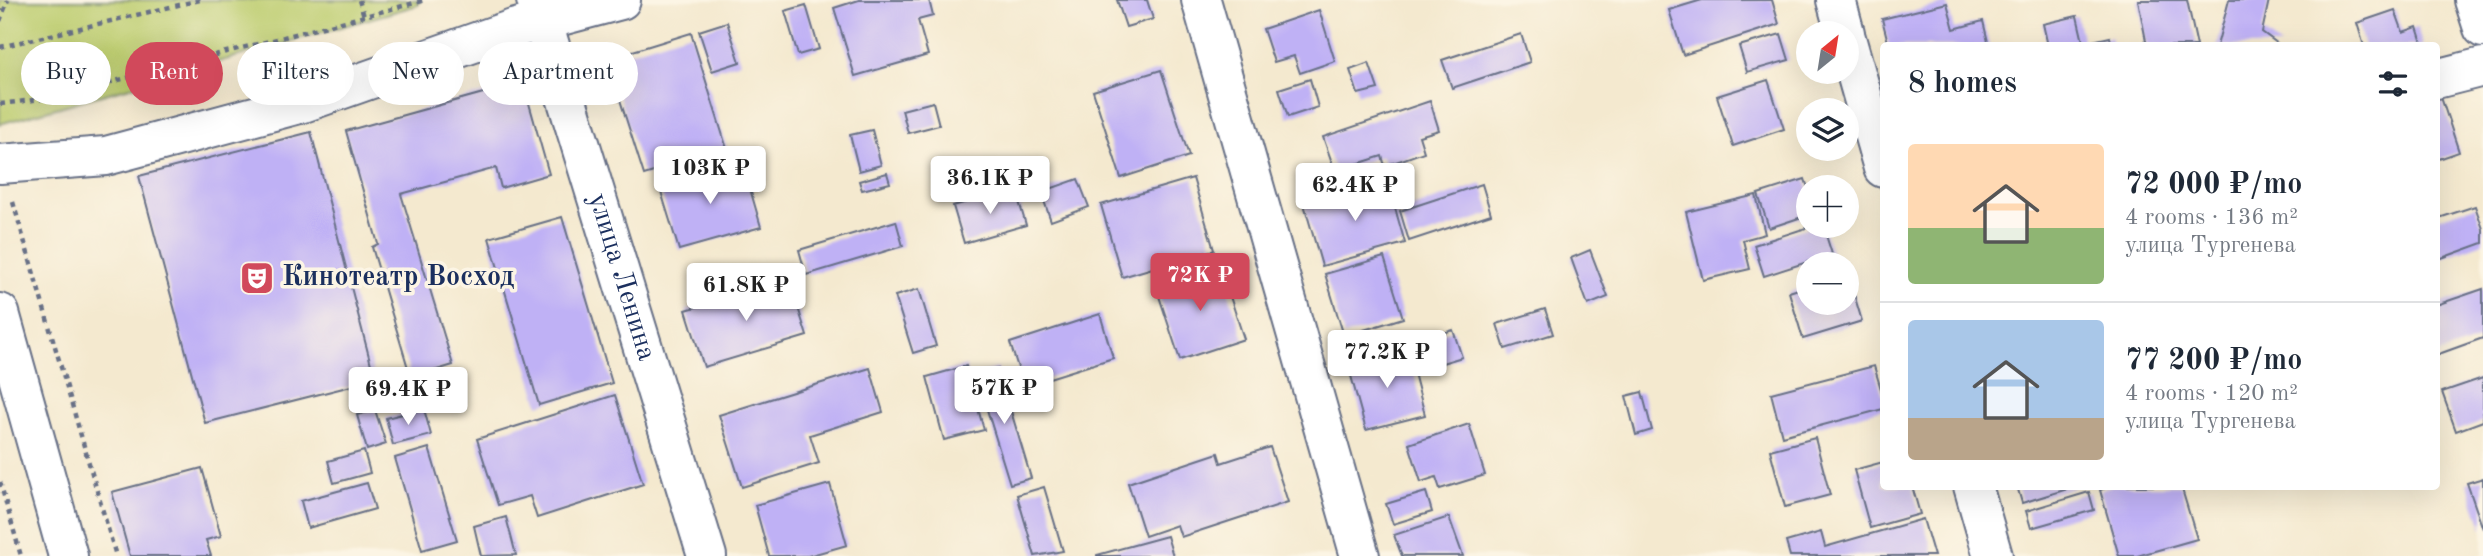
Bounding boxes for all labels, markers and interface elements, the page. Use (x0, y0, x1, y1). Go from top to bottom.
north arrow (1796, 21, 1858, 84)
map controls (1796, 21, 1859, 315)
chip: Buy (21, 42, 111, 105)
chip: Rent (125, 42, 223, 105)
chip: Filters (237, 42, 354, 105)
chip: New (368, 42, 464, 105)
chip: Apartment (478, 42, 638, 105)
icon: filters (2374, 65, 2412, 103)
text: 8 homes (1908, 69, 2017, 99)
button: layers (1796, 98, 1859, 161)
pin: 103K ₽ (653, 146, 767, 206)
pin: 36.1K ₽ (925, 156, 1055, 216)
text: 103K ₽ (670, 157, 750, 180)
pin: 62.4K ₽ (1290, 164, 1420, 223)
text: 36.1K ₽ (947, 167, 1033, 190)
text: 72 000 ₽/mo (2125, 170, 2302, 200)
icon: home (1964, 172, 2048, 256)
text: 62.4K ₽ (1312, 174, 1398, 197)
button: + (1796, 175, 1859, 238)
street label: улица Ленина (582, 190, 660, 365)
text: 4 rooms · 136 m² (2125, 206, 2298, 229)
text: улица Тургенева (2125, 234, 2296, 257)
button: − (1796, 252, 1859, 315)
pin: 72K ₽ (1151, 254, 1249, 313)
theatre icon: Кинотеатр Восход (238, 259, 276, 297)
place label: Кинотеатр Восход (282, 263, 514, 292)
pin: 61.8K ₽ (681, 264, 811, 323)
text: 72K ₽ (1167, 264, 1233, 287)
text: 61.8K ₽ (703, 274, 789, 297)
pin: 77.2K ₽ (1322, 330, 1452, 390)
text: 77.2K ₽ (1344, 341, 1430, 364)
text: 77 200 ₽/mo (2125, 346, 2302, 376)
icon: home (1964, 348, 2048, 432)
pin: 57K ₽ (955, 366, 1053, 426)
pin: 69.4K ₽ (343, 368, 473, 427)
text: 57K ₽ (971, 377, 1037, 400)
text: 69.4K ₽ (365, 378, 451, 401)
text: 4 rooms · 120 m² (2125, 382, 2298, 405)
text: улица Тургенева (2125, 410, 2296, 433)

